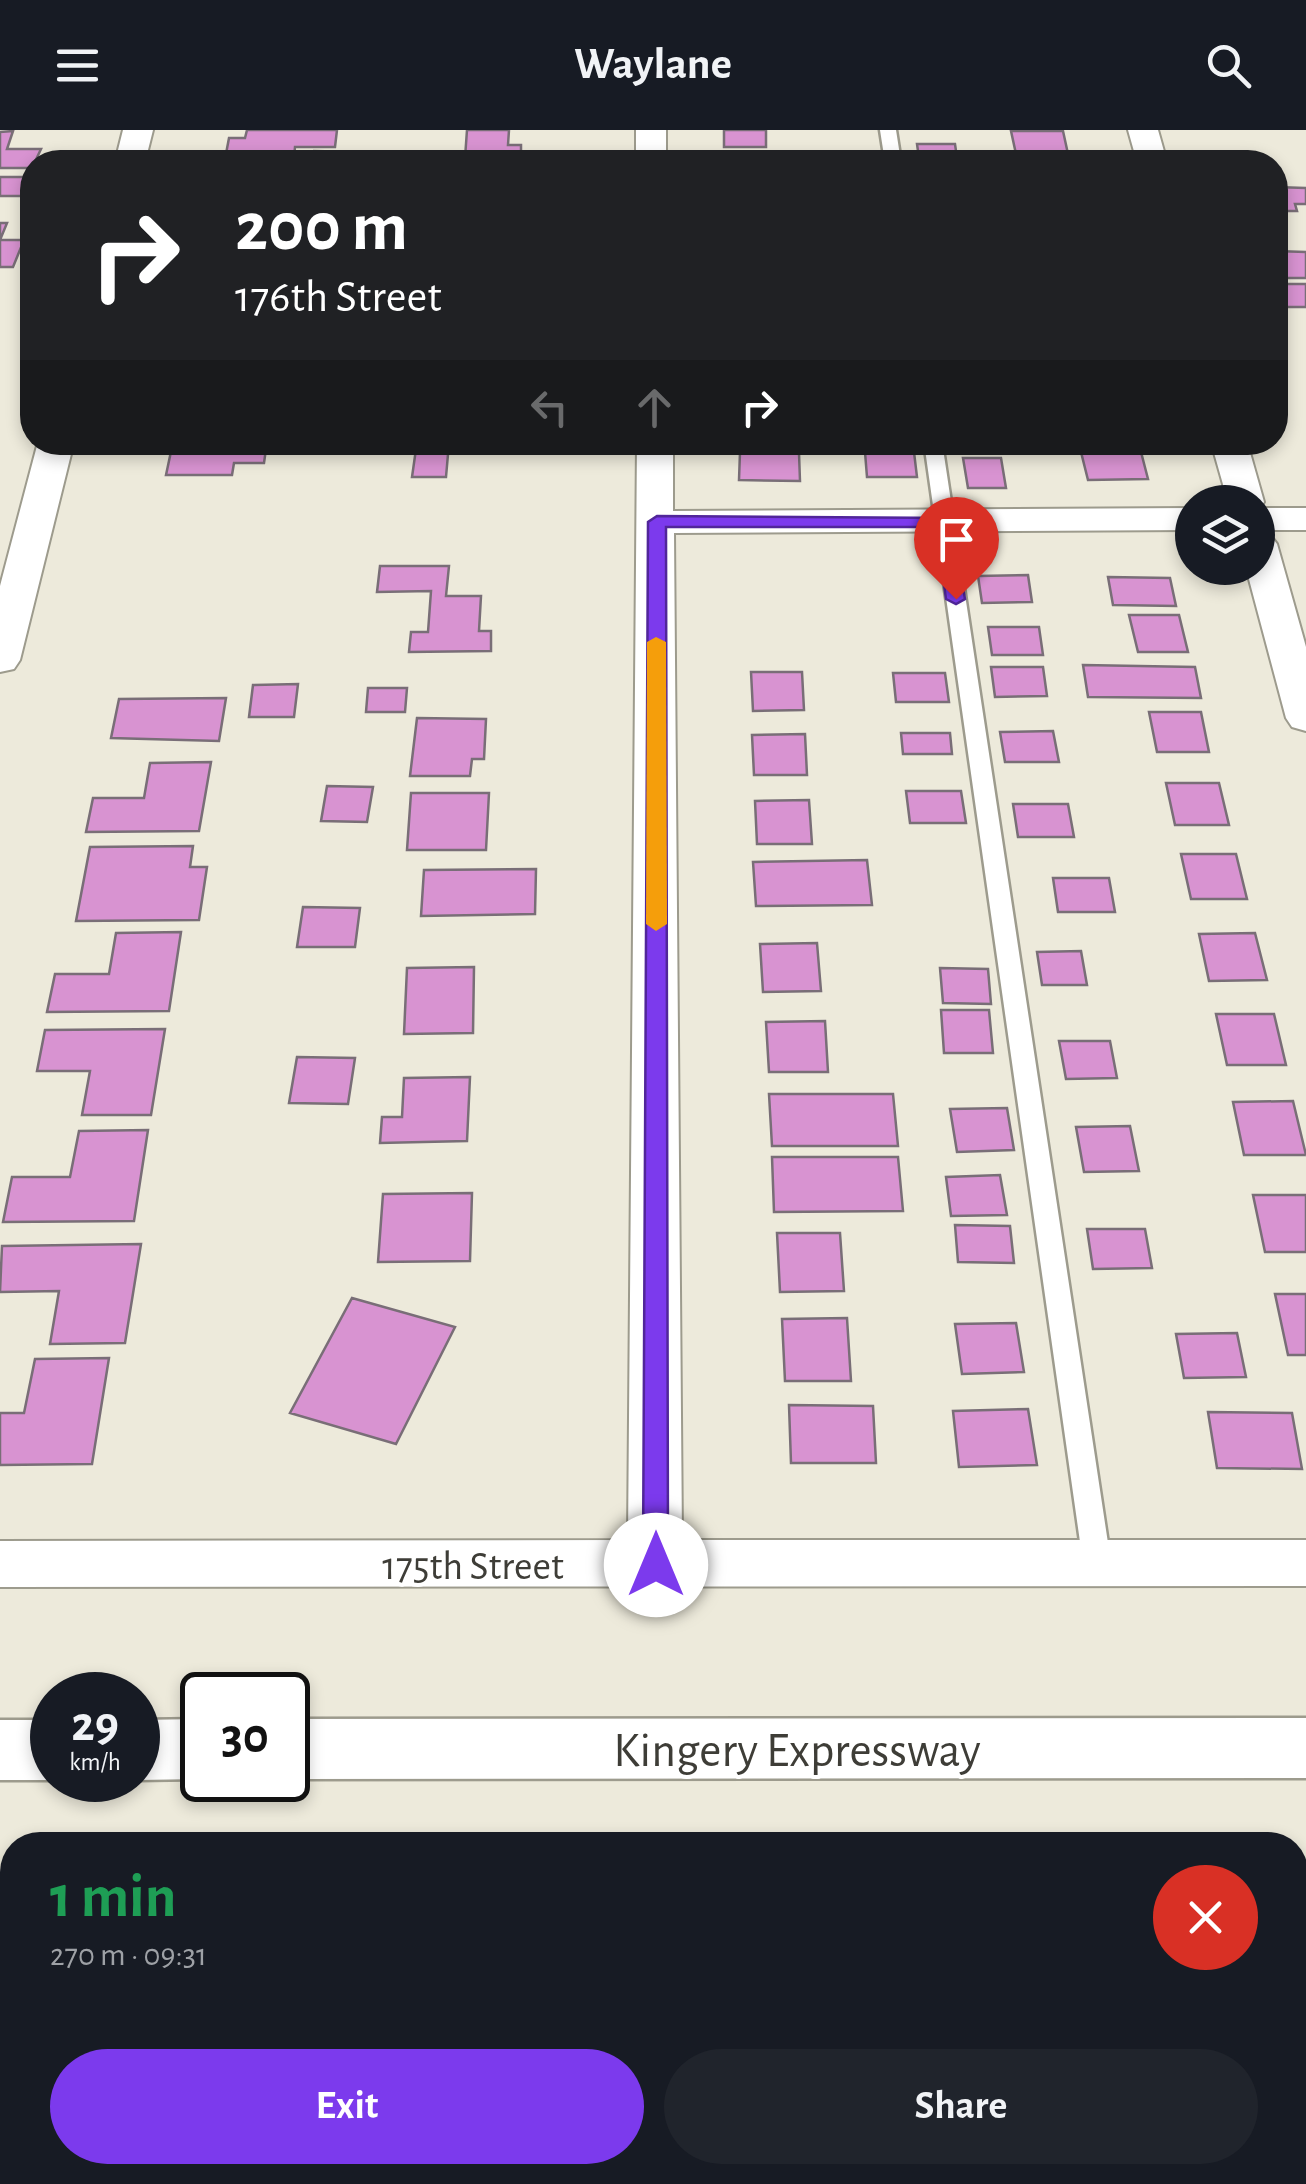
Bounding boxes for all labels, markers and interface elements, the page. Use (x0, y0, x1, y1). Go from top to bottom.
icon: menu (50, 38, 105, 93)
icon: search (1201, 38, 1256, 93)
text: Waylane (574, 42, 732, 87)
icon: right (70, 190, 200, 320)
text: 200 m (235, 193, 408, 263)
text: 176th Street (235, 275, 442, 320)
icon: left (522, 380, 577, 435)
icon: ahead (627, 380, 682, 435)
icon: right (732, 380, 787, 435)
map controls (1175, 485, 1275, 585)
button: layers (1175, 485, 1275, 585)
pin (914, 497, 999, 600)
icon: arrive (929, 512, 984, 567)
position arrow (604, 1513, 708, 1617)
street label: 175th Street (382, 1547, 564, 1587)
speed limit sign: 30 (180, 1672, 310, 1802)
text: 29 (71, 1700, 119, 1750)
street label: Kingery Expressway (613, 1728, 981, 1776)
text: km/h (69, 1750, 121, 1775)
button: close (1153, 1865, 1258, 1970)
text: 1 min (50, 1868, 176, 1928)
text: 270 m · 09:31 (50, 1939, 207, 1971)
button: Exit (50, 2049, 644, 2164)
button: Share (664, 2049, 1258, 2164)

